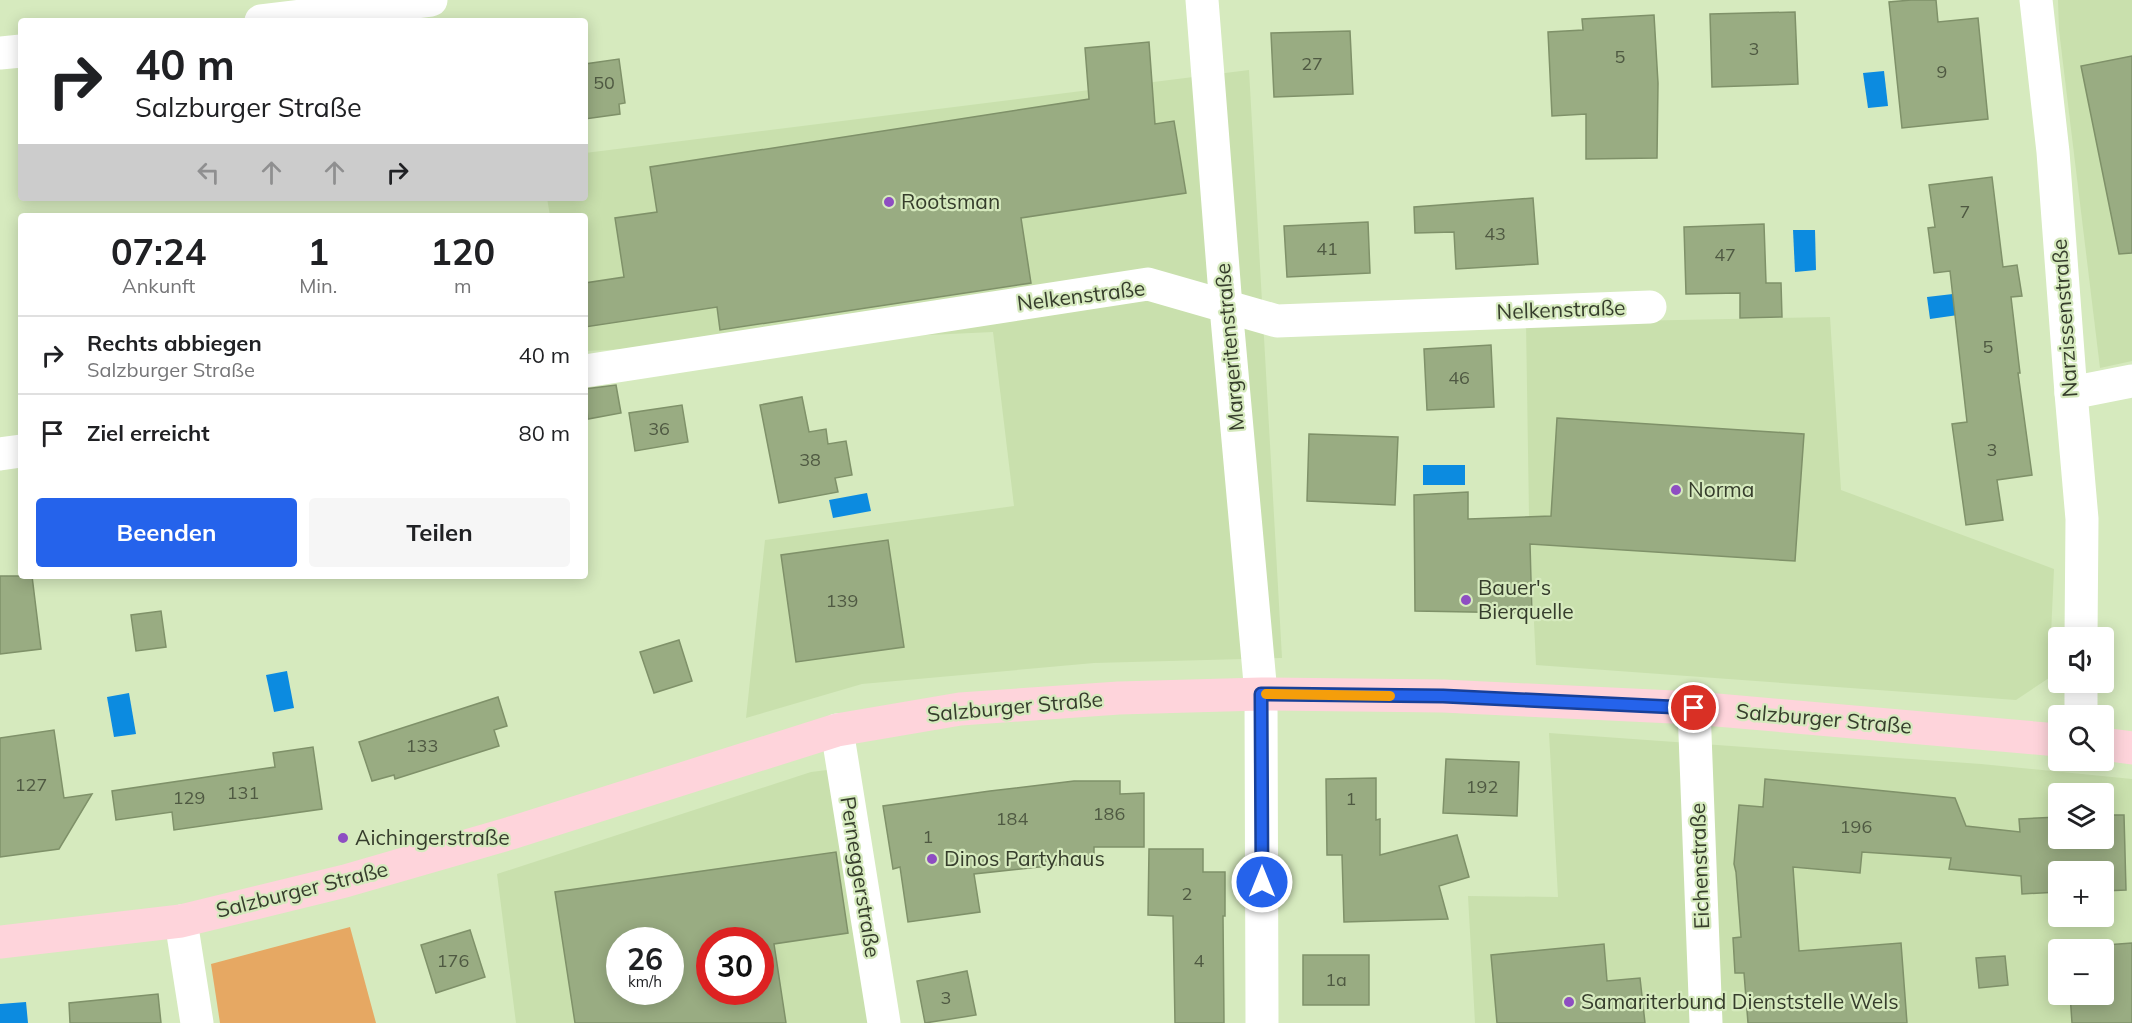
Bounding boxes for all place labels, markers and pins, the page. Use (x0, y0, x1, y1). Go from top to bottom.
place label: Rootsman (901, 188, 1000, 214)
marker: Rootsman (882, 195, 896, 209)
place label: Norma (1688, 476, 1754, 502)
marker: Norma (1669, 483, 1683, 497)
place label: Bauer's Bierquelle (1478, 574, 1574, 624)
marker: Bauer's Bierquelle (1459, 593, 1473, 607)
pin (1668, 682, 1719, 733)
place label: Aichingerstraße (355, 824, 510, 850)
marker: Aichingerstraße (336, 831, 350, 845)
place label: Dinos Partyhaus (944, 845, 1105, 871)
marker: Dinos Partyhaus (925, 852, 939, 866)
place label: Samariterbund Dienststelle Wels (1581, 988, 1899, 1014)
marker: Samariterbund Dienststelle Wels (1562, 995, 1576, 1009)

